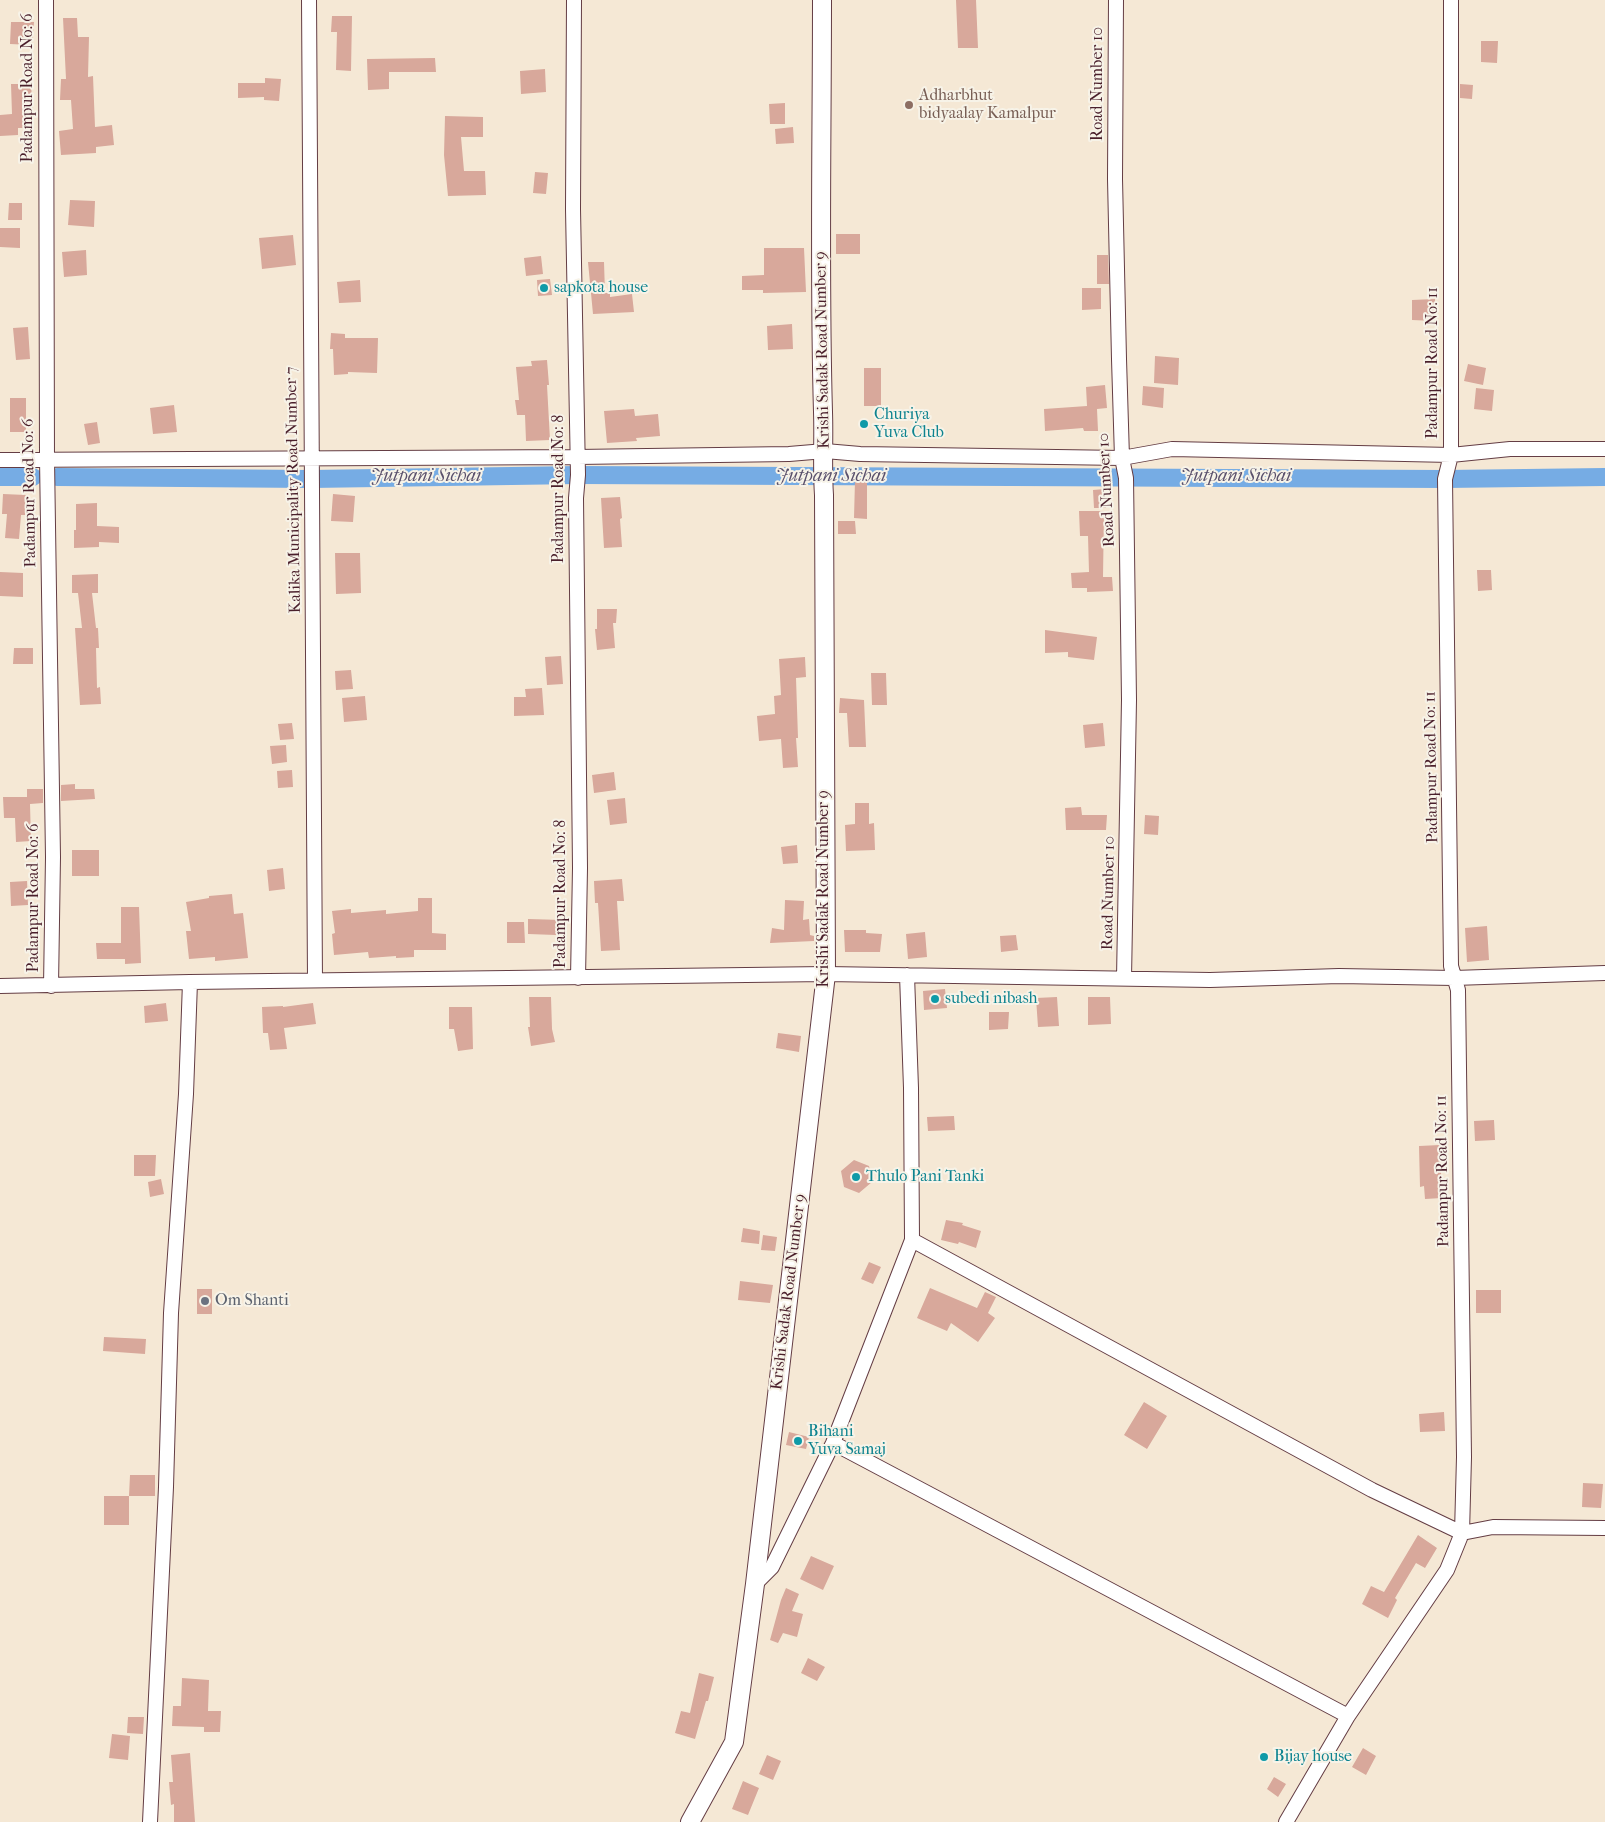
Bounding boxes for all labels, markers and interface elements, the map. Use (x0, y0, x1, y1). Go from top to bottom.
street label: Padampur Road No: 6 (18, 13, 38, 163)
street label: Road Number 10 (1088, 27, 1108, 141)
place label: Adharbhut bidyaalay Kamalpur (919, 86, 1056, 124)
marker: Adharbhut bidyaalay Kamalpur (903, 99, 915, 111)
street label: Krishi Sadak Road Number 9 (812, 251, 834, 449)
place label: sapkota house (554, 278, 648, 298)
marker: sapkota house (538, 282, 550, 294)
street label: Padampur Road No: 11 (1423, 287, 1443, 439)
street label: Kalika Municipality Road Number 7 (282, 366, 306, 614)
place label: Churiya Yuva Club (874, 405, 944, 443)
street label: Padampur Road No: 8 (549, 415, 569, 563)
street label: Padampur Road No: 6 (19, 418, 41, 568)
marker: Churiya Yuva Club (858, 418, 870, 430)
street label: Road Number 10 (1094, 432, 1120, 548)
water label: Jutpani Sichai (371, 466, 481, 488)
water label: Jutpani Sichai (776, 466, 886, 488)
water label: Jutpani Sichai (1181, 466, 1291, 488)
street label: Padampur Road No: 11 (1421, 691, 1443, 843)
street label: Krishi Sadak Road Number 9 (814, 790, 834, 988)
street label: Padampur Road No: 8 (551, 820, 571, 968)
street label: Padampur Road No: 6 (24, 823, 44, 973)
street label: Road Number 10 (1098, 836, 1120, 950)
place label: subedi nibash (945, 989, 1038, 1009)
marker: subedi nibash (929, 993, 941, 1005)
street label: Padampur Road No: 11 (1432, 1095, 1454, 1247)
place label: Thulo Pani Tanki (866, 1167, 984, 1187)
marker: Thulo Pani Tanki (850, 1171, 862, 1183)
street label: Krishi Sadak Road Number 9 (767, 1193, 811, 1391)
place label: Om Shanti (215, 1291, 289, 1311)
marker: Om Shanti (199, 1295, 211, 1307)
place label: Bihani Yuva Samaj (808, 1422, 886, 1460)
marker: Bihani Yuva Samaj (792, 1435, 804, 1447)
place label: Bijay house (1274, 1747, 1352, 1767)
marker: Bijay house (1258, 1751, 1270, 1763)

